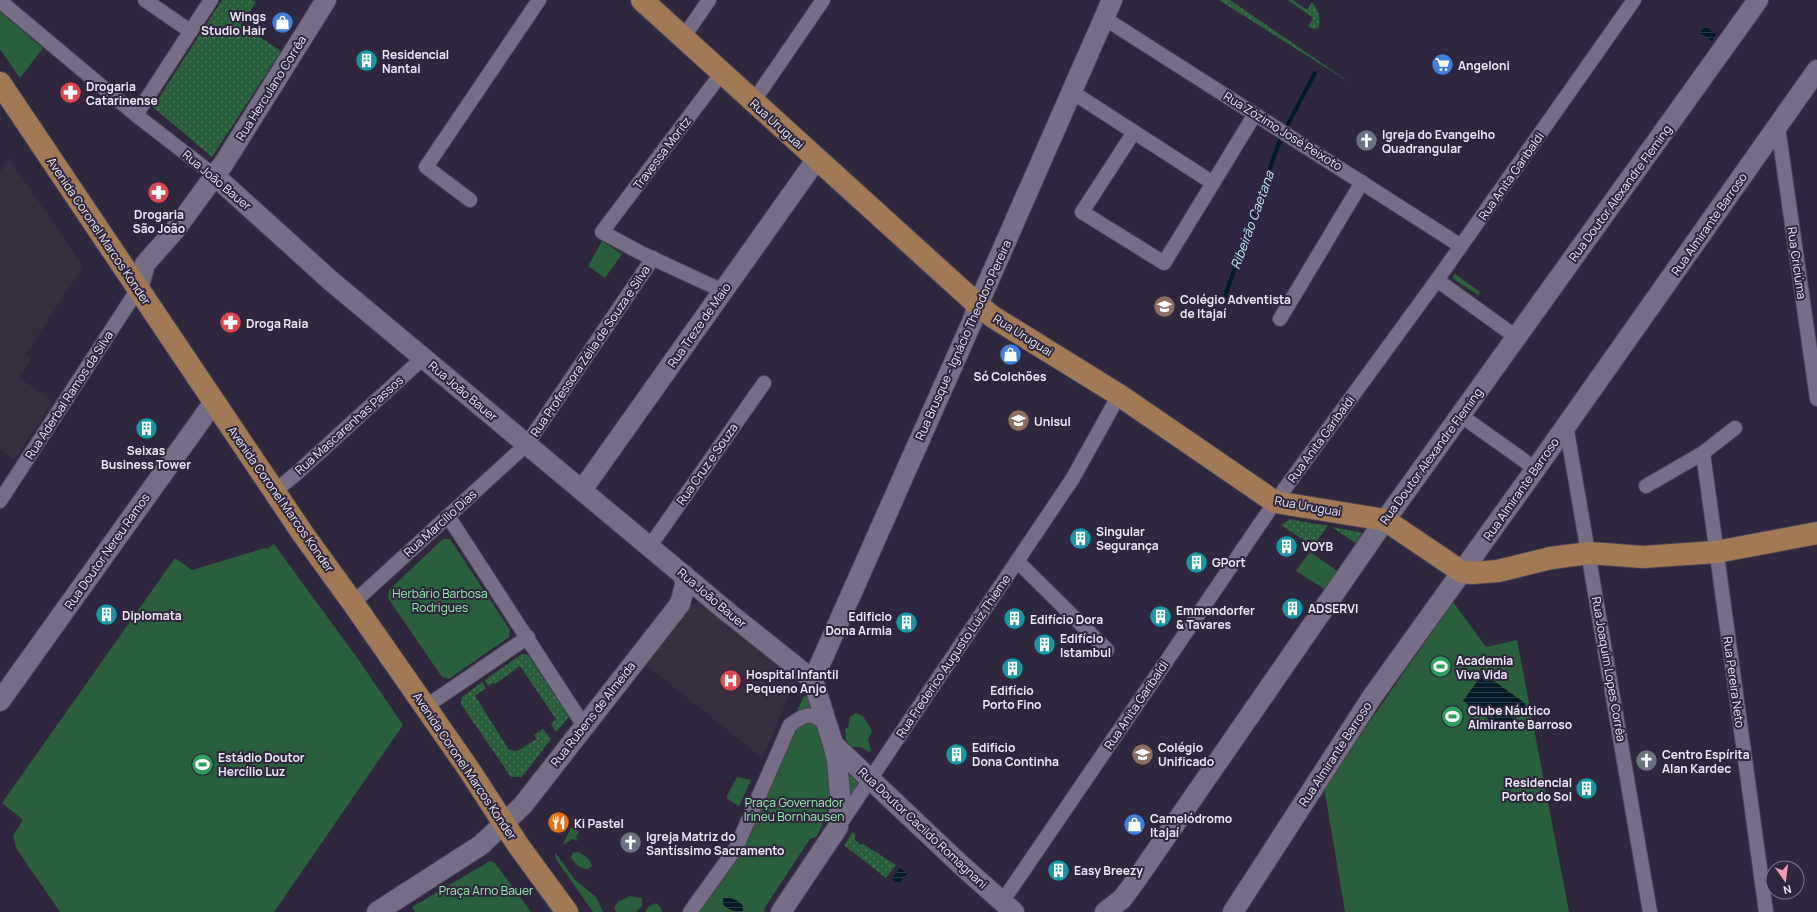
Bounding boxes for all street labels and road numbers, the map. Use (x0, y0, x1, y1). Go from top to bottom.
street label: Rua Herculano Corrêa (232, 32, 310, 144)
street label: Rua Zózimo José Peixoto (1220, 88, 1346, 174)
street label: Rua Uruguai (746, 95, 808, 153)
street label: Travessa Moritz (629, 113, 695, 193)
street label: Rua Doutor Alexandre Fleming (1565, 121, 1675, 265)
street label: Rua Anita Garibaldi (1474, 129, 1548, 223)
street label: Rua João Bauer (179, 146, 256, 214)
street label: Avenida Coronel Marcos Konder (43, 154, 155, 309)
street label: Rua Almirante Barroso (1667, 169, 1751, 279)
street label: Rua Criciúma (1784, 226, 1810, 300)
street label: Rua Brusque - Ignácio Theodoro Pereira (911, 237, 1015, 443)
street label: Rua Professora Zélia de Souza e Silva (526, 262, 654, 440)
street label: Rua Treze de Maio (663, 279, 735, 371)
street label: Rua Uruguai (990, 310, 1056, 360)
street label: Rua Aderbal Ramos da Silva (21, 327, 117, 463)
street label: Rua João Bauer (425, 357, 502, 425)
street label: Rua Mascarenhas Passos (291, 372, 407, 478)
street label: Rua Doutor Alexandre Fleming (1376, 384, 1486, 528)
street label: Rua Anita Garibaldi (1284, 392, 1358, 486)
street label: Rua Cruz e Souza (672, 420, 742, 508)
street label: Avenida Coronel Marcos Konder (224, 423, 338, 576)
street label: Rua Almirante Barroso (1479, 434, 1563, 544)
street label: Rua Marcílio Dias (400, 486, 480, 560)
street label: Rua Doutor Nereu Ramos (60, 490, 154, 612)
street label: Rua Uruguai (1273, 492, 1343, 520)
street label: Rua João Bauer (674, 564, 751, 632)
street label: Rua Frederico Augusto Luiz Thieme (892, 571, 1014, 741)
street label: Rua Joaquim Lopes Corrêa (1588, 595, 1630, 743)
street label: Rua Pereira Neto (1719, 635, 1749, 729)
street label: Rua Anita Garibaldi (1100, 657, 1172, 753)
street label: Rua Rubens de Almeida (547, 658, 639, 770)
street label: Avenida Coronel Marcos Konder (409, 689, 521, 844)
street label: Rua Almirante Barroso (1295, 698, 1375, 810)
street label: Rua Doutor Cacildo Romagnani (855, 764, 991, 892)

